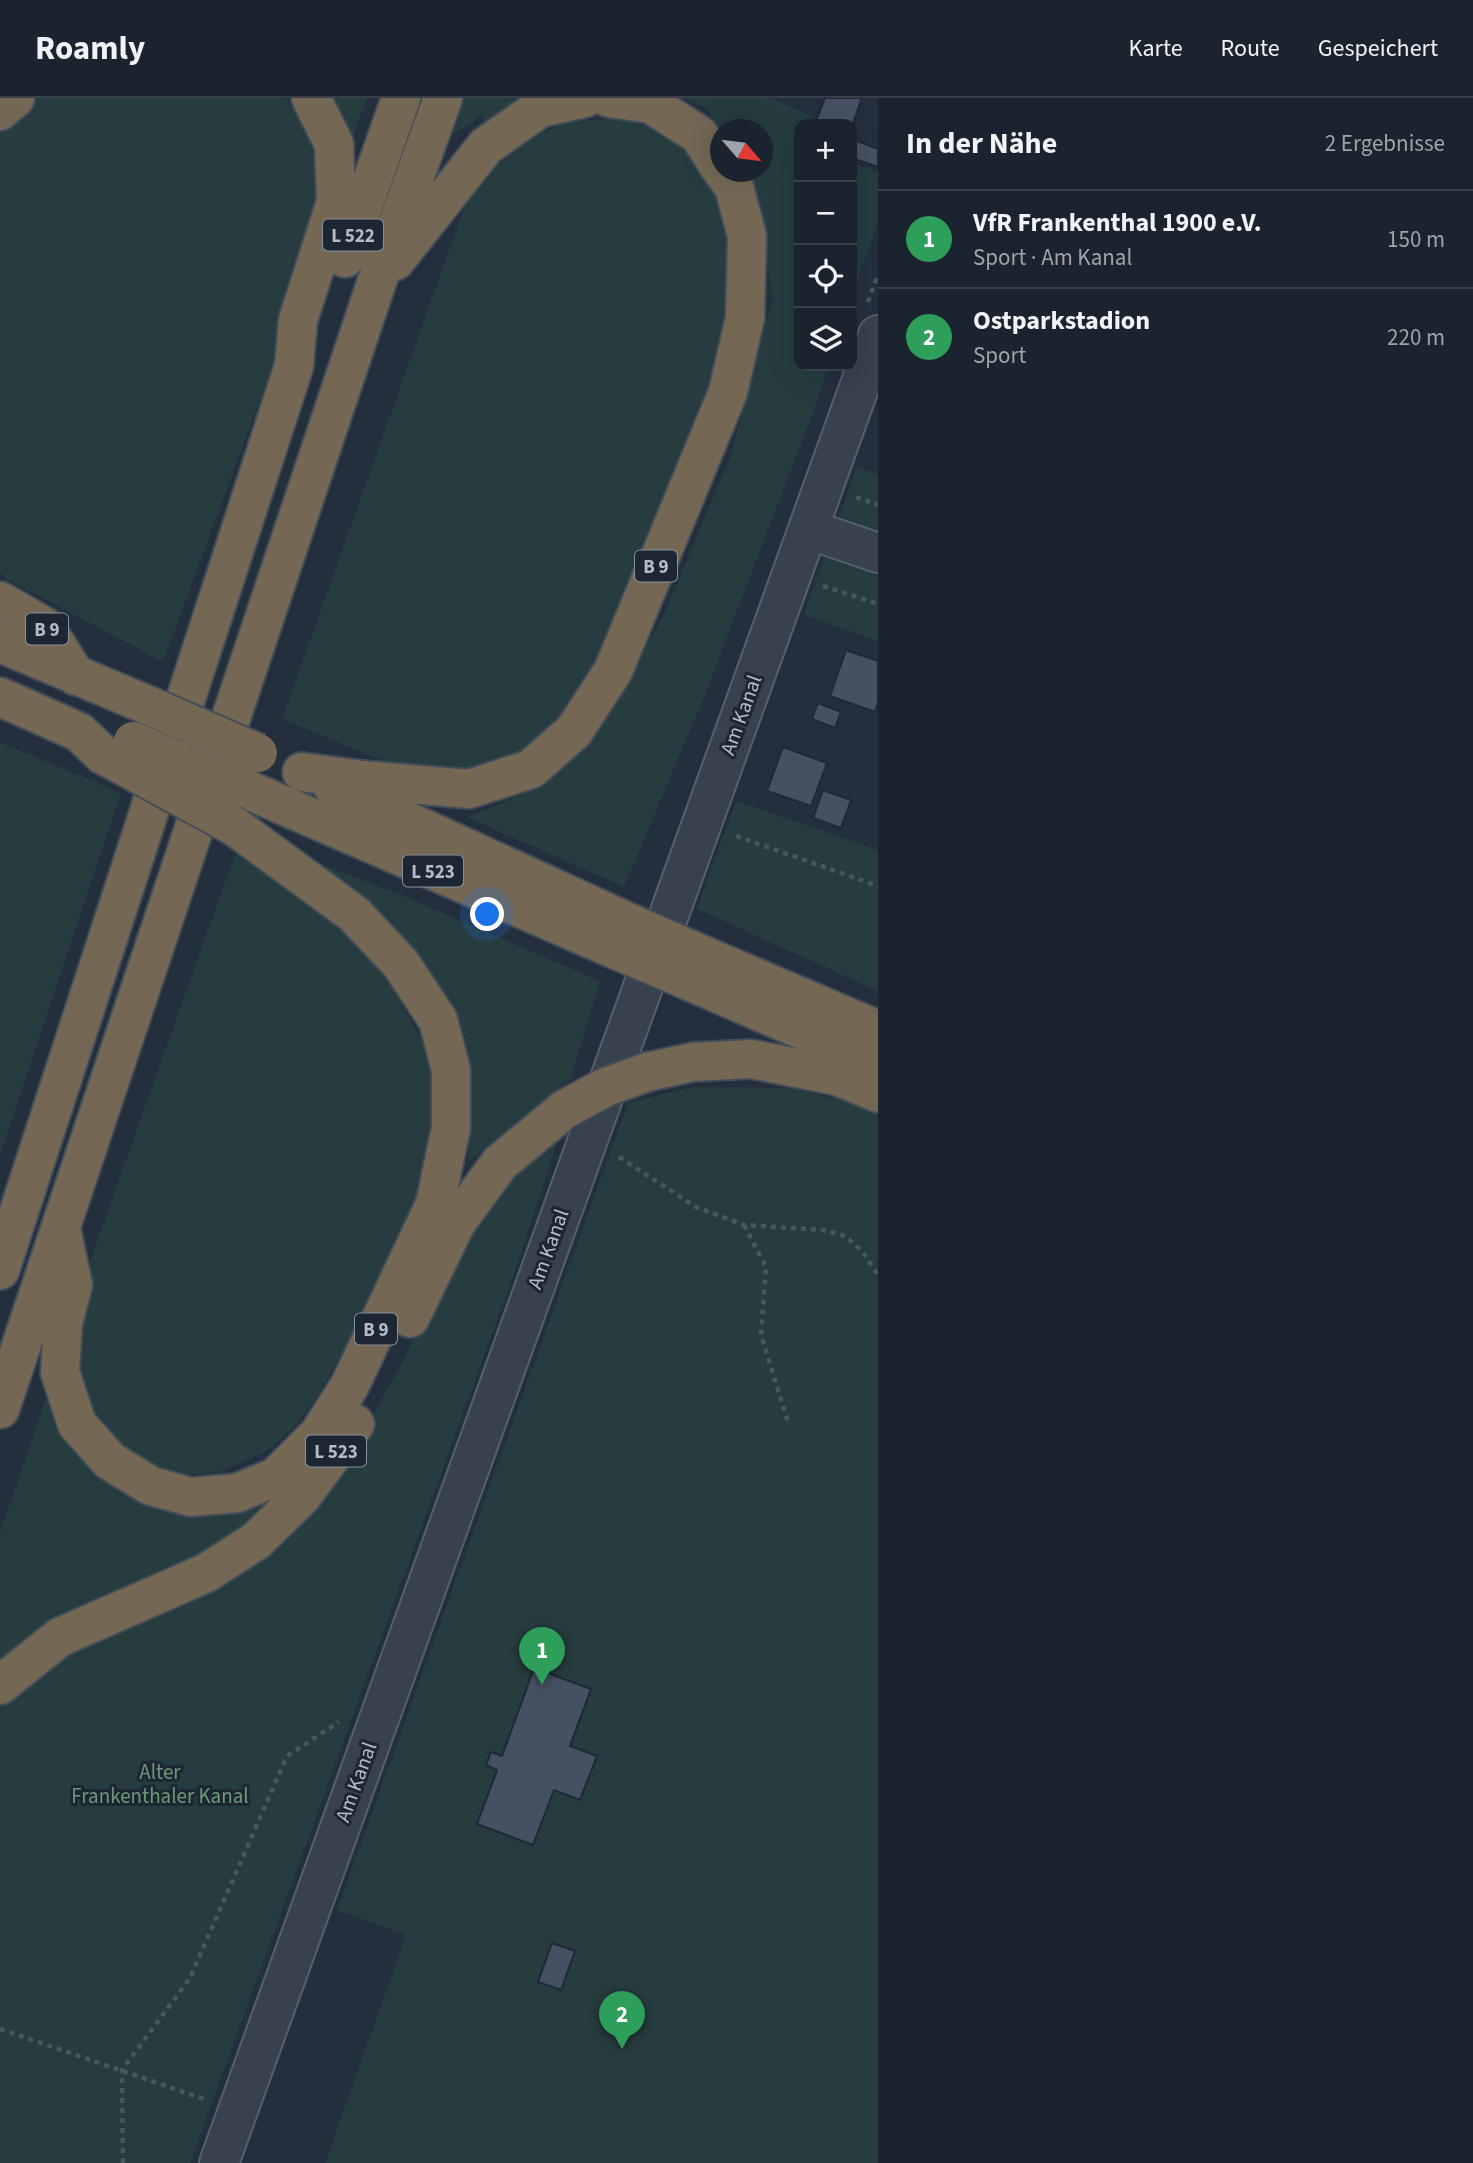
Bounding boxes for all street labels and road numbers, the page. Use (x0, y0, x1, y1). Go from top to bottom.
road number: L 522 (323, 220, 383, 251)
road number: B 9 (635, 551, 677, 582)
road number: B 9 (26, 614, 68, 644)
street label: Am Kanal (713, 671, 769, 759)
road number: L 523 (403, 856, 463, 886)
street label: Am Kanal (520, 1205, 576, 1293)
road number: B 9 (355, 1314, 397, 1344)
road number: L 523 (306, 1436, 366, 1466)
street label: Am Kanal (328, 1738, 384, 1826)

